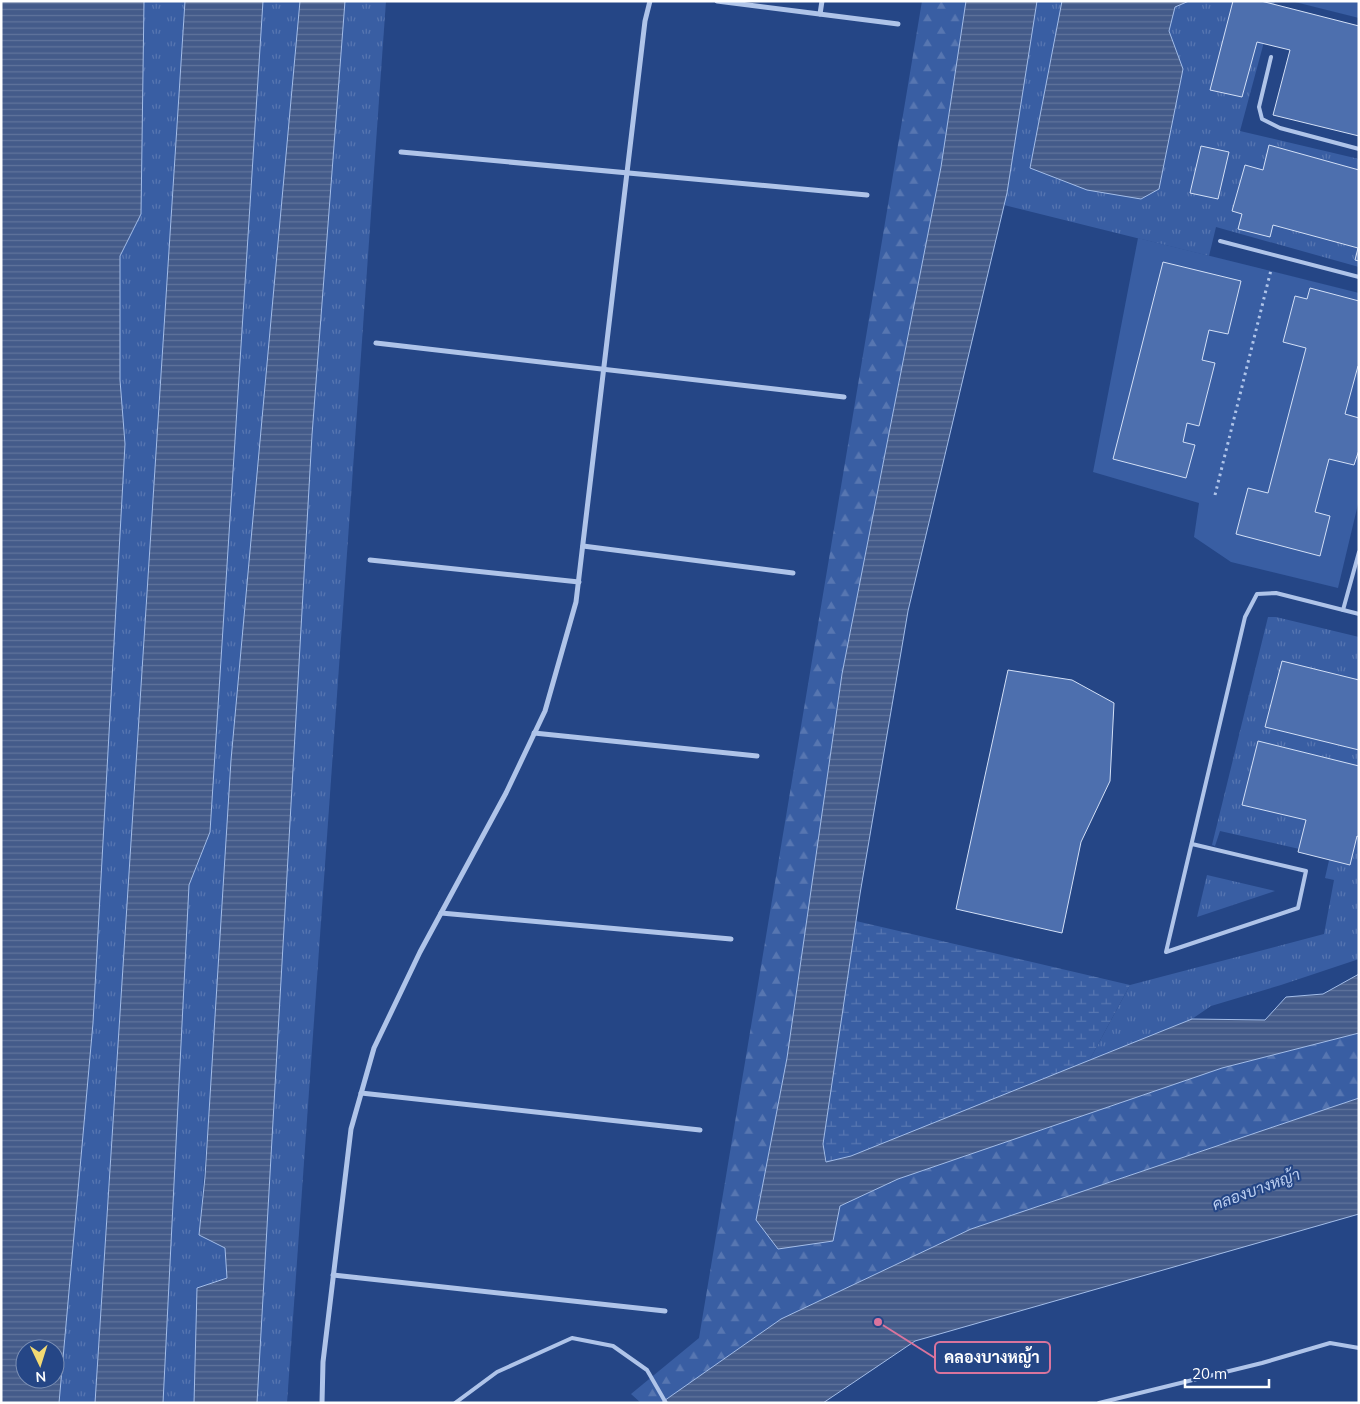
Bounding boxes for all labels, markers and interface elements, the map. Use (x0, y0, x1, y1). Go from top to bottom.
water label: คลองบางหญ้า (1209, 1163, 1303, 1214)
north arrow (15, 1339, 65, 1389)
callout: คลองบางหญ้า (935, 1342, 1050, 1373)
text: คลองบางหญ้า (944, 1346, 1040, 1368)
scale bar (1185, 1356, 1269, 1388)
text: 20 m (1192, 1364, 1227, 1383)
text: N (35, 1368, 47, 1386)

